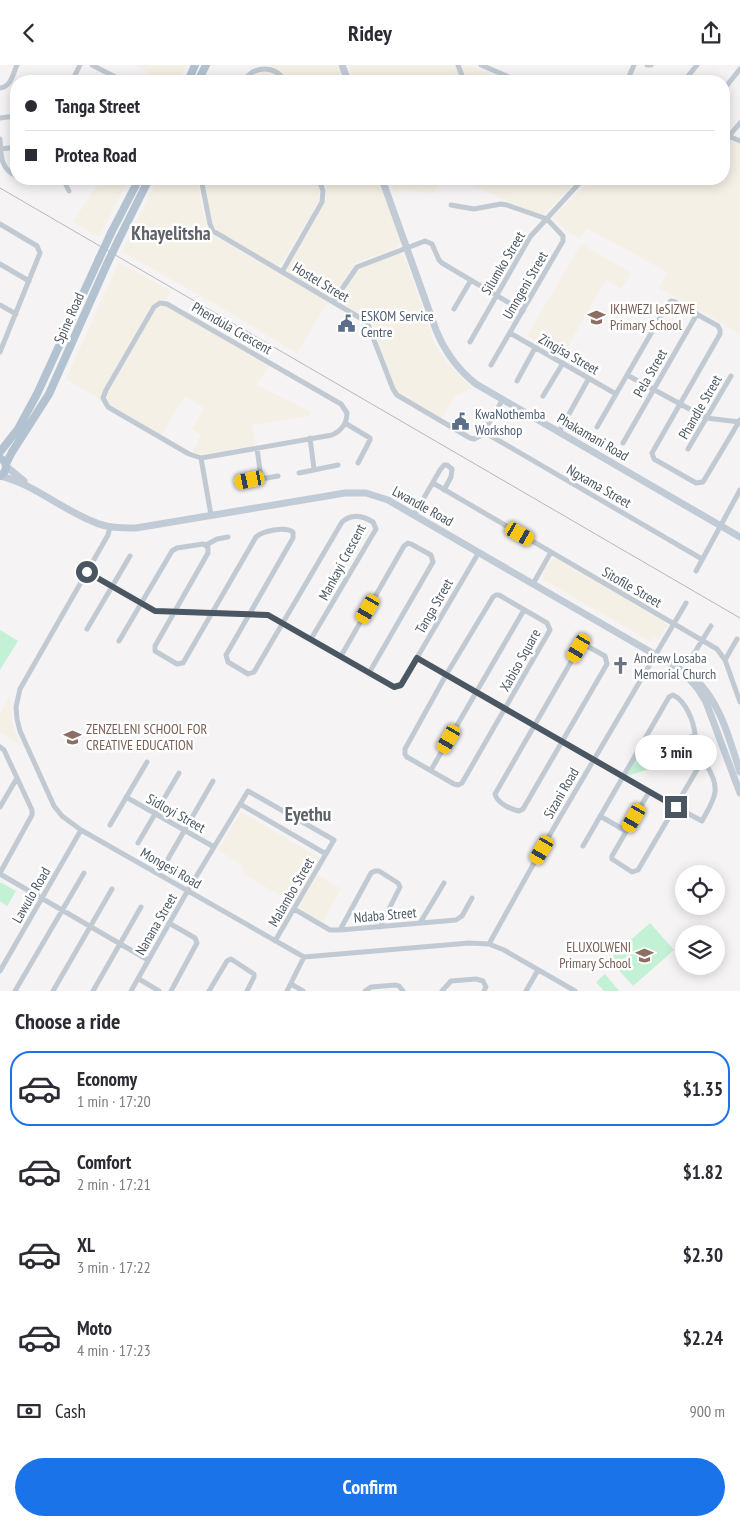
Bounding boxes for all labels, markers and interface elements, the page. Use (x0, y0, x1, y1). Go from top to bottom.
icon: back (15, 19, 43, 47)
text: Ridey (348, 19, 392, 47)
icon: share (697, 19, 725, 47)
text: Tanga Street (55, 94, 140, 118)
text: Protea Road (55, 143, 137, 167)
district label: Khayelitsha (131, 221, 211, 245)
street label: Silumko Street (477, 228, 529, 298)
street label: Umngeni Street (498, 248, 552, 322)
street label: Hostel Street (289, 258, 353, 306)
street label: Spine Road (50, 290, 88, 346)
street label: Phendula Crescent (189, 298, 275, 358)
place label: IKHWEZI leSIZWE Primary School (610, 300, 695, 334)
place label: ESKOM Service Centre (361, 307, 434, 341)
school or university icon: IKHWEZI leSIZWE Primary School (586, 307, 606, 327)
public building icon: ESKOM Service Centre (337, 314, 357, 334)
street label: Zingisa Street (536, 330, 603, 379)
street label: Pela Street (629, 346, 671, 400)
street label: Phandle Street (674, 372, 726, 442)
place label: KwaNothemba Workshop (475, 405, 545, 439)
street label: Phakamani Road (554, 409, 632, 465)
public building icon: KwaNothemba Workshop (451, 412, 471, 432)
street label: Ngxama Street (563, 460, 635, 512)
car (233, 470, 266, 490)
street label: Lwandle Road (389, 482, 457, 530)
car (503, 520, 536, 548)
street label: Mankayi Crescent (314, 521, 370, 603)
route start (76, 561, 98, 583)
street label: Sitofile Street (599, 563, 665, 611)
street label: Tanga Street (411, 575, 457, 637)
car (354, 592, 381, 626)
street label: Xabiso Square (496, 625, 545, 694)
car (564, 631, 593, 665)
place label: Andrew Losaba Memorial Church (634, 649, 716, 683)
church icon: Andrew Losaba Memorial Church (610, 656, 630, 676)
place label: ZENZELENI SCHOOL FOR CREATIVE EDUCATION (86, 720, 207, 754)
car (435, 722, 462, 756)
school or university icon: ZENZELENI SCHOOL FOR CREATIVE EDUCATION (62, 727, 82, 747)
callout: 3 min (635, 735, 717, 769)
text: 3 min (660, 742, 692, 762)
street label: Sizani Road (539, 764, 583, 822)
street label: Sidloyi Street (143, 789, 209, 837)
route end (665, 796, 687, 818)
car (620, 801, 647, 835)
district label: Eyethu (285, 802, 331, 826)
car (528, 833, 555, 867)
street label: Mongesi Road (137, 843, 205, 893)
street label: Malambo Street (264, 854, 318, 930)
street label: Lawulo Road (8, 864, 54, 926)
map controls (675, 865, 725, 975)
button: locate (675, 865, 725, 915)
street label: Nanana Street (131, 890, 181, 958)
street label: Ndaba Street (353, 903, 417, 927)
button: layers (675, 925, 725, 975)
place label: ELUXOLWENI Primary School (559, 938, 632, 972)
school or university icon: ELUXOLWENI Primary School (635, 945, 655, 965)
text: Choose a ride (15, 1007, 120, 1035)
icon: car (17, 1066, 62, 1111)
text: Economy (77, 1067, 137, 1091)
text: $1.35 (683, 1077, 723, 1101)
text: 1 min · 17:20 (77, 1091, 151, 1111)
icon: car (17, 1149, 62, 1194)
text: Comfort (77, 1150, 131, 1174)
text: $1.82 (683, 1160, 723, 1184)
text: 2 min · 17:21 (77, 1174, 151, 1194)
icon: car (17, 1232, 62, 1277)
text: XL (77, 1233, 95, 1257)
text: $2.30 (683, 1243, 723, 1267)
text: 3 min · 17:22 (77, 1257, 151, 1277)
icon: car (17, 1315, 62, 1360)
text: Moto (77, 1316, 112, 1340)
text: $2.24 (683, 1326, 723, 1350)
text: 4 min · 17:23 (77, 1340, 151, 1360)
icon: cash (15, 1397, 43, 1425)
text: Cash (55, 1399, 86, 1423)
text: 900 m (690, 1401, 725, 1421)
button: Confirm (15, 1458, 725, 1516)

